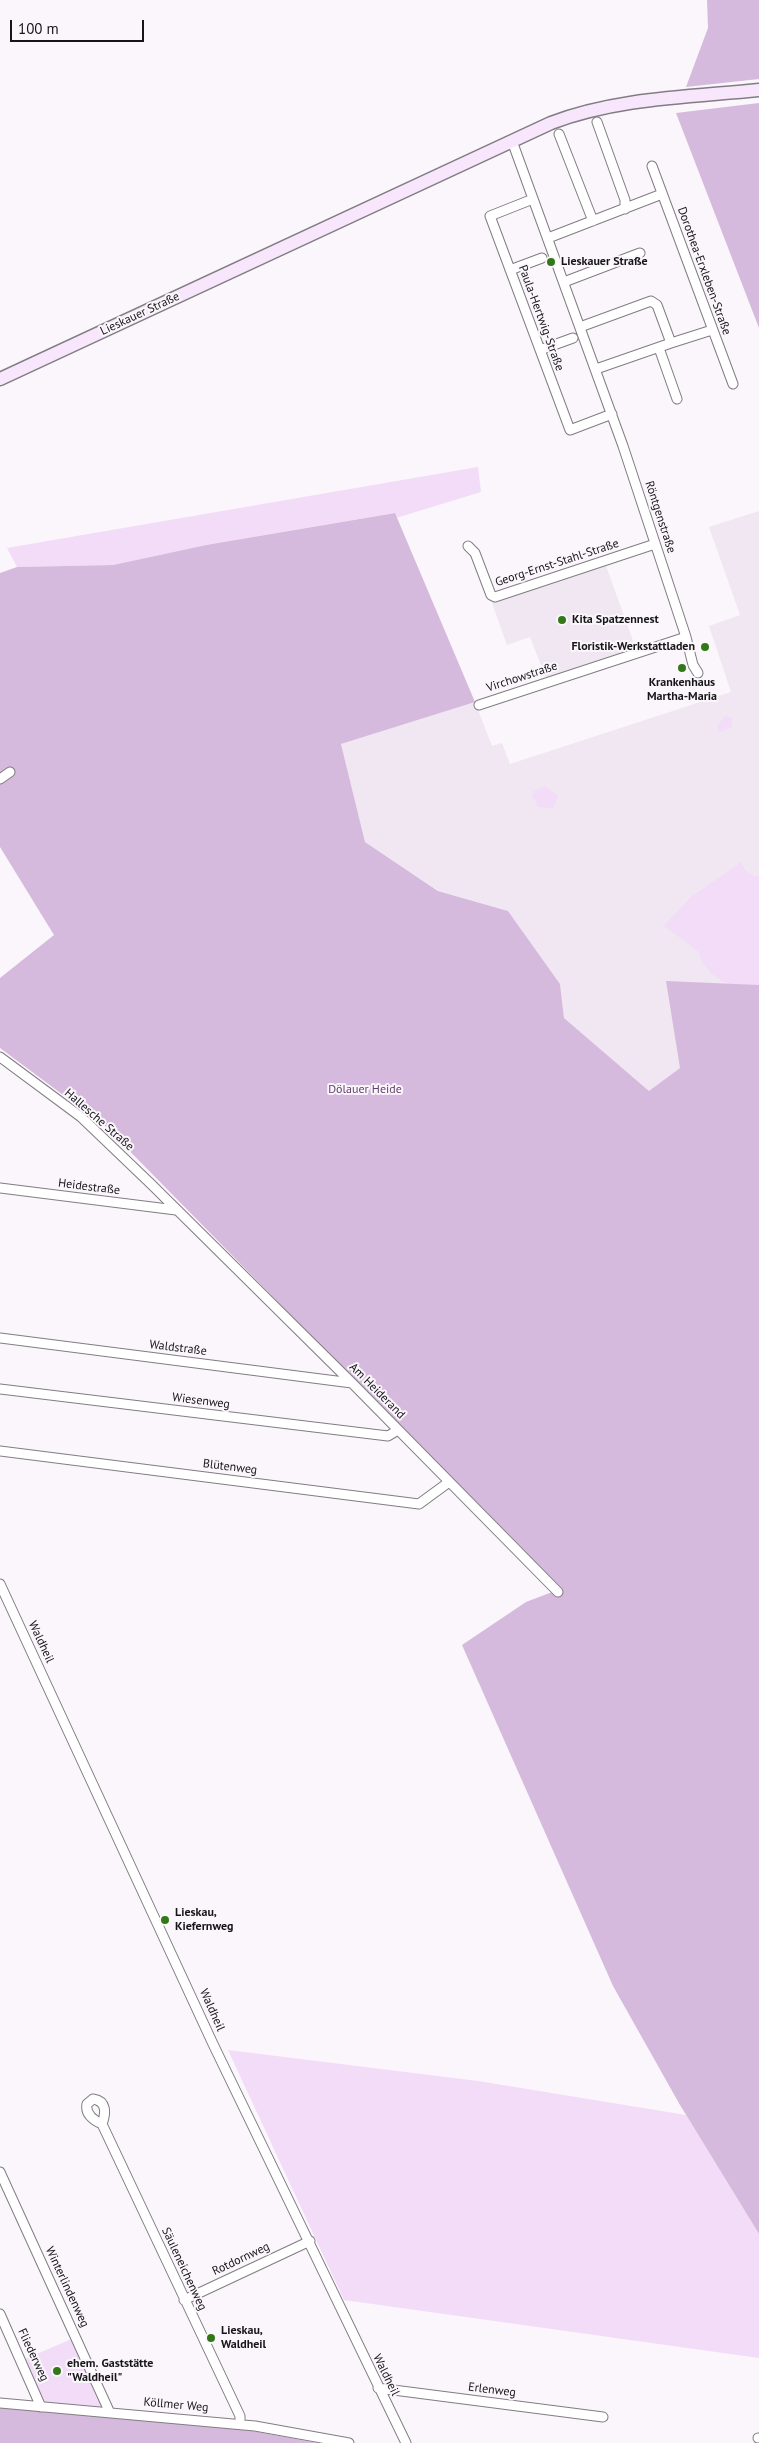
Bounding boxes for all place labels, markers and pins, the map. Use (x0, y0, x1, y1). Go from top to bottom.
place label: Lieskauer Straße (561, 255, 648, 269)
marker: Lieskauer Straße (545, 256, 557, 268)
place label: Kita Spatzennest (572, 613, 659, 627)
marker: Kita Spatzennest (556, 614, 568, 626)
place label: Floristik-Werkstattladen (572, 640, 695, 654)
marker: Floristik-Werkstattladen (699, 641, 711, 653)
marker: Krankenhaus Martha-Maria (676, 662, 688, 674)
place label: Krankenhaus Martha-Maria (647, 676, 717, 704)
place label: Lieskau, Kiefernweg (175, 1906, 233, 1934)
marker: Lieskau, Kiefernweg (159, 1914, 171, 1926)
place label: Lieskau, Waldheil (221, 2324, 266, 2352)
marker: Lieskau, Waldheil (205, 2332, 217, 2344)
place label: ehem. Gaststätte "Waldheil" (67, 2357, 153, 2385)
marker: ehem. Gaststätte "Waldheil" (51, 2365, 63, 2377)

